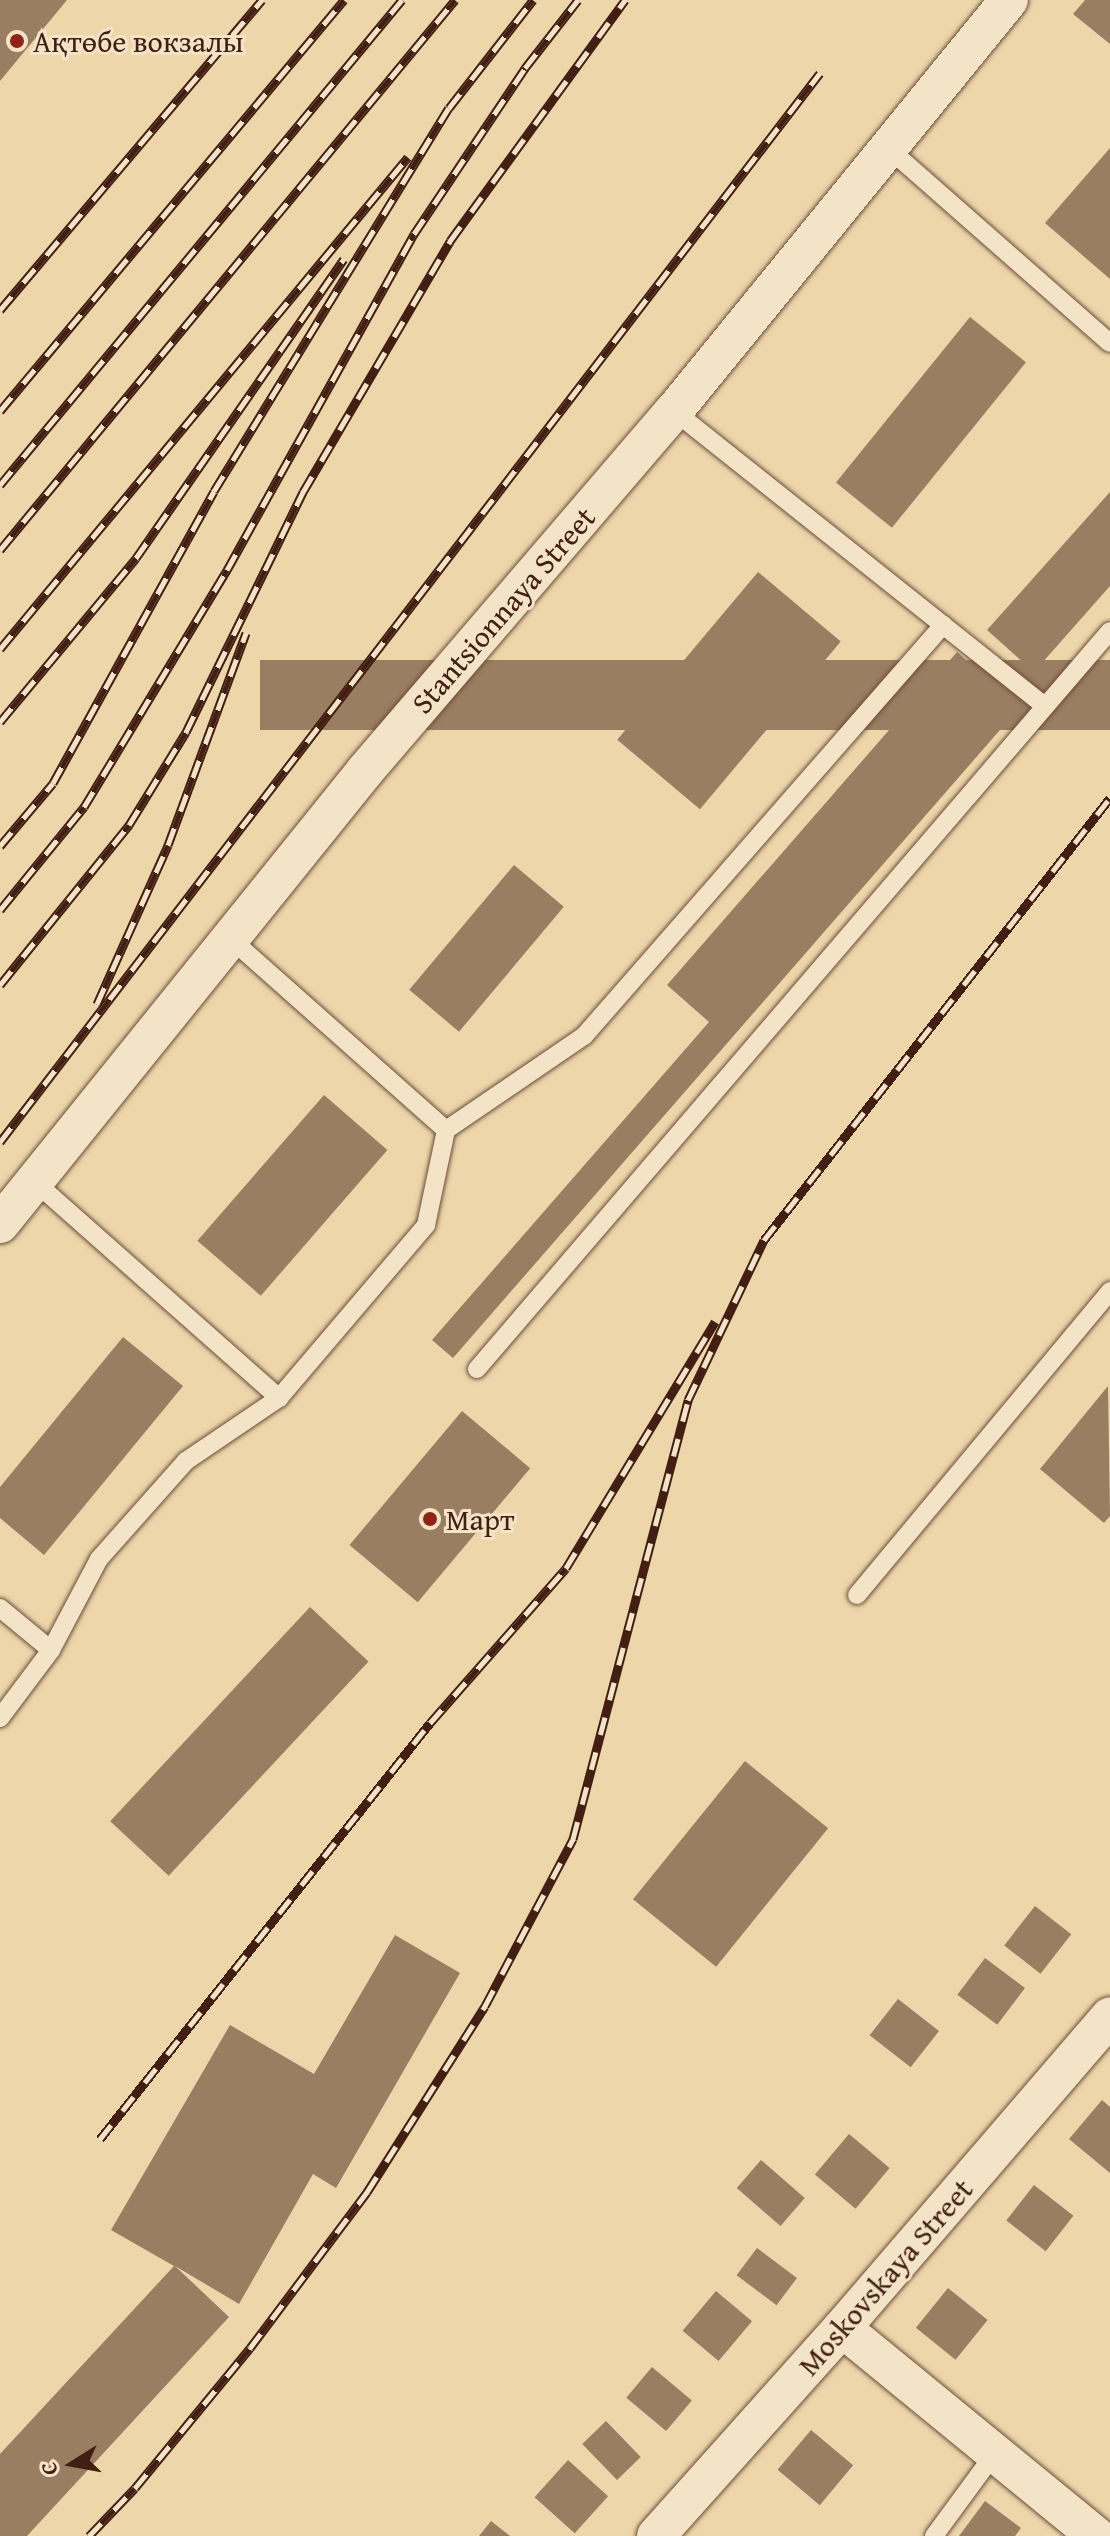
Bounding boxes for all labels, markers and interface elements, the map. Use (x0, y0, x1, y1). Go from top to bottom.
place label: Ақтөбе вокзалы (33, 23, 243, 59)
marker: Ақтөбе вокзалы (8, 32, 26, 50)
street label: Stantsionnaya Street (404, 500, 602, 720)
place label: Март (446, 1501, 515, 1537)
marker: Март (421, 1510, 439, 1528)
street label: Moskovskaya Street (790, 2171, 980, 2383)
north arrow (32, 2424, 112, 2504)
text: С (32, 2459, 65, 2478)

